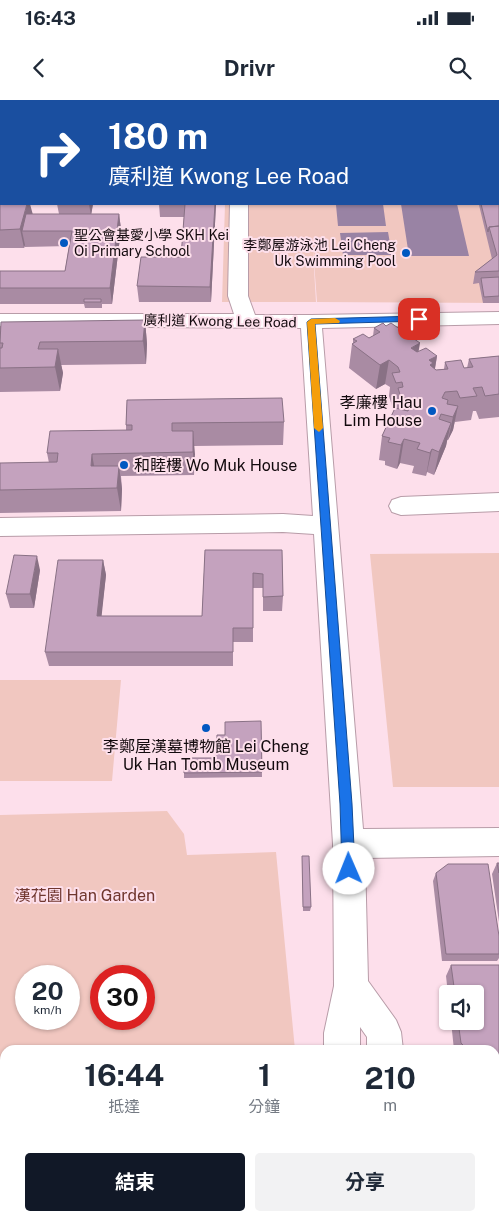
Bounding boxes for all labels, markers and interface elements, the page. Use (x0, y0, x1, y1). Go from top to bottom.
text: 16:43 (25, 7, 76, 29)
icon: back (25, 54, 53, 82)
icon: search (446, 54, 474, 82)
text: Drivr (224, 55, 275, 81)
text: 180 m (108, 116, 208, 157)
icon: right (25, 120, 90, 185)
text: 廣利道 Kwong Lee Road (108, 163, 349, 189)
place label: 聖公會基愛小學 SKH Kei Oi Primary School (74, 227, 229, 259)
marker: 聖公會基愛小學 SKH Kei Oi Primary School (58, 237, 70, 249)
place label: 李鄭屋游泳池 Lei Cheng Uk Swimming Pool (244, 237, 396, 269)
marker: 李鄭屋游泳池 Lei Cheng Uk Swimming Pool (400, 247, 412, 259)
pin (398, 298, 440, 340)
icon: arrive (405, 305, 433, 333)
street label: 廣利道 Kwong Lee Road (143, 312, 297, 330)
place label: 孝廉樓 Hau Lim House (340, 393, 422, 430)
marker: 孝廉樓 Hau Lim House (426, 405, 438, 417)
place label: 和睦樓 Wo Muk House (134, 456, 297, 475)
marker: 和睦樓 Wo Muk House (118, 459, 130, 471)
marker: 李鄭屋漢墓博物館 Lei Cheng Uk Han Tomb Museum (200, 722, 212, 734)
place label: 李鄭屋漢墓博物館 Lei Cheng Uk Han Tomb Museum (103, 737, 309, 774)
position arrow (322, 842, 374, 894)
park label: 漢花園 Han Garden (15, 886, 155, 905)
speed limit sign: 30 (90, 965, 155, 1030)
text: 20 (32, 976, 64, 1006)
map controls (439, 985, 484, 1030)
button: sound (439, 985, 484, 1030)
text: km/h (33, 1003, 62, 1017)
text: 16:44 (84, 1057, 164, 1093)
text: 1 (258, 1057, 271, 1093)
text: 210 (365, 1060, 416, 1096)
text: m (383, 1096, 397, 1115)
text: 抵達 (108, 1097, 140, 1116)
text: 分鐘 (248, 1097, 280, 1116)
button: 結束 (25, 1153, 245, 1211)
button: 分享 (255, 1153, 475, 1211)

